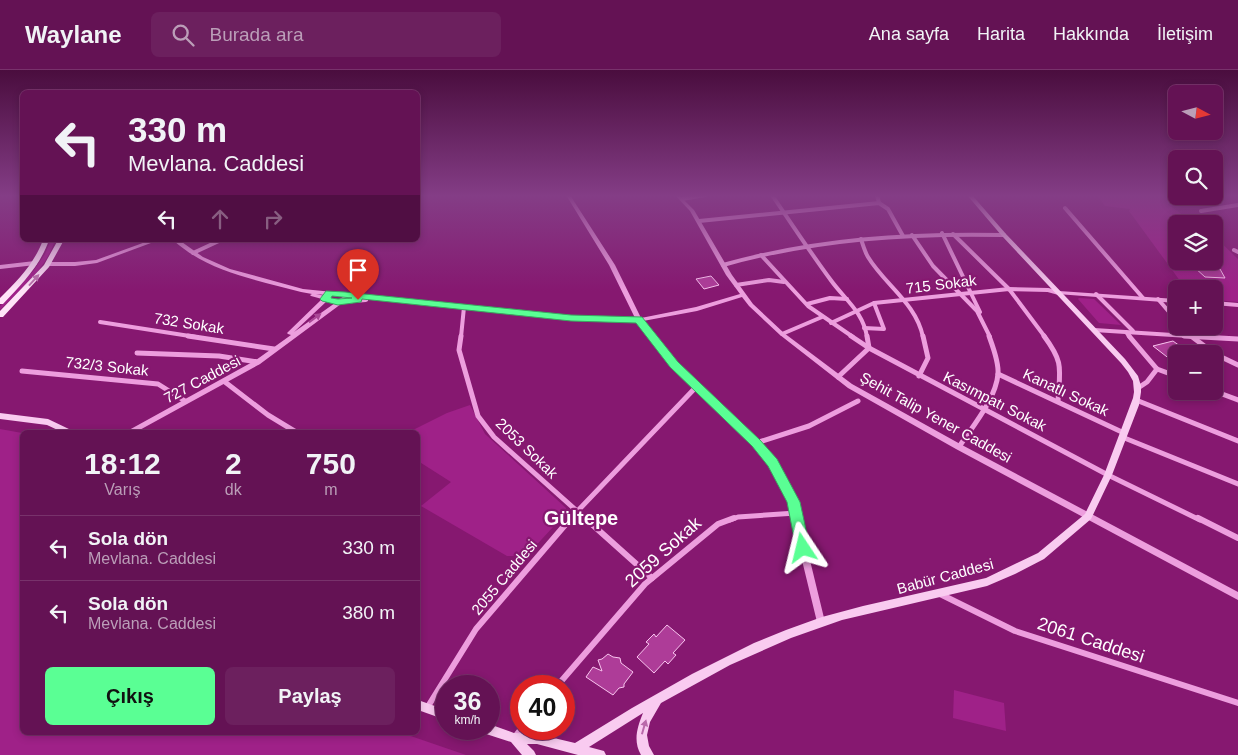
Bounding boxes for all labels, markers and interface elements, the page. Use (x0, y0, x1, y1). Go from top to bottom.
search box (151, 12, 501, 57)
text: Waylane (25, 21, 121, 48)
icon: search (169, 21, 197, 49)
text: Burada ara (209, 24, 304, 45)
text: Ana sayfa (869, 24, 949, 44)
text: Harita (977, 24, 1025, 44)
text: Hakkında (1053, 24, 1129, 44)
text: İletişim (1157, 24, 1213, 44)
north arrow (1168, 85, 1222, 140)
map controls (1168, 85, 1223, 400)
icon: left (45, 110, 110, 175)
text: 330 m (128, 110, 227, 149)
button: search (1168, 150, 1223, 205)
text: Mevlana. Caddesi (128, 151, 304, 176)
icon: left (153, 205, 181, 233)
icon: ahead (206, 205, 234, 233)
icon: right (259, 205, 287, 233)
button: layers (1168, 215, 1223, 270)
pin (337, 249, 379, 300)
icon: arrive (344, 256, 372, 284)
street label: 715 Sokak (905, 271, 978, 297)
one-way arrow (28, 275, 40, 287)
button: + (1168, 280, 1223, 335)
street label: 732 Sokak (153, 309, 226, 337)
one-way arrow (308, 313, 321, 324)
button: − (1168, 345, 1223, 400)
street label: 727 Caddesi (161, 352, 243, 406)
street label: 732/3 Sokak (65, 353, 150, 379)
street label: Kanatlı Sokak (1020, 365, 1112, 419)
street label: Şehit Talip Yener Caddesi (857, 368, 1015, 466)
street label: Kasımpatı Sokak (941, 368, 1050, 435)
street label: 2053 Sokak (493, 414, 562, 482)
text: 18:12 (84, 447, 161, 480)
text: 2 (225, 447, 242, 480)
text: 750 (306, 447, 356, 480)
text: Varış (104, 481, 141, 498)
text: dk (225, 481, 242, 498)
text: m (324, 481, 338, 498)
district label: Gültepe (544, 507, 618, 529)
street label: 2059 Sokak (621, 512, 706, 591)
position arrow (776, 521, 828, 573)
text: Sola dön (88, 528, 168, 549)
icon: left (45, 534, 73, 562)
street label: 2055 Caddesi (468, 536, 540, 618)
text: 330 m (342, 537, 395, 558)
text: Mevlana. Caddesi (88, 550, 216, 567)
street label: Babür Caddesi (895, 555, 995, 597)
text: Sola dön (88, 593, 168, 614)
icon: left (45, 599, 73, 627)
text: 380 m (342, 602, 395, 623)
street label: 2061 Caddesi (1035, 613, 1147, 667)
text: Mevlana. Caddesi (88, 615, 216, 632)
button: Çıkış (45, 667, 215, 725)
button: Paylaş (225, 667, 395, 725)
speed limit sign: 40 (510, 675, 575, 740)
text: 36 (454, 687, 481, 715)
text: km/h (454, 713, 481, 727)
one-way arrow (640, 719, 648, 734)

